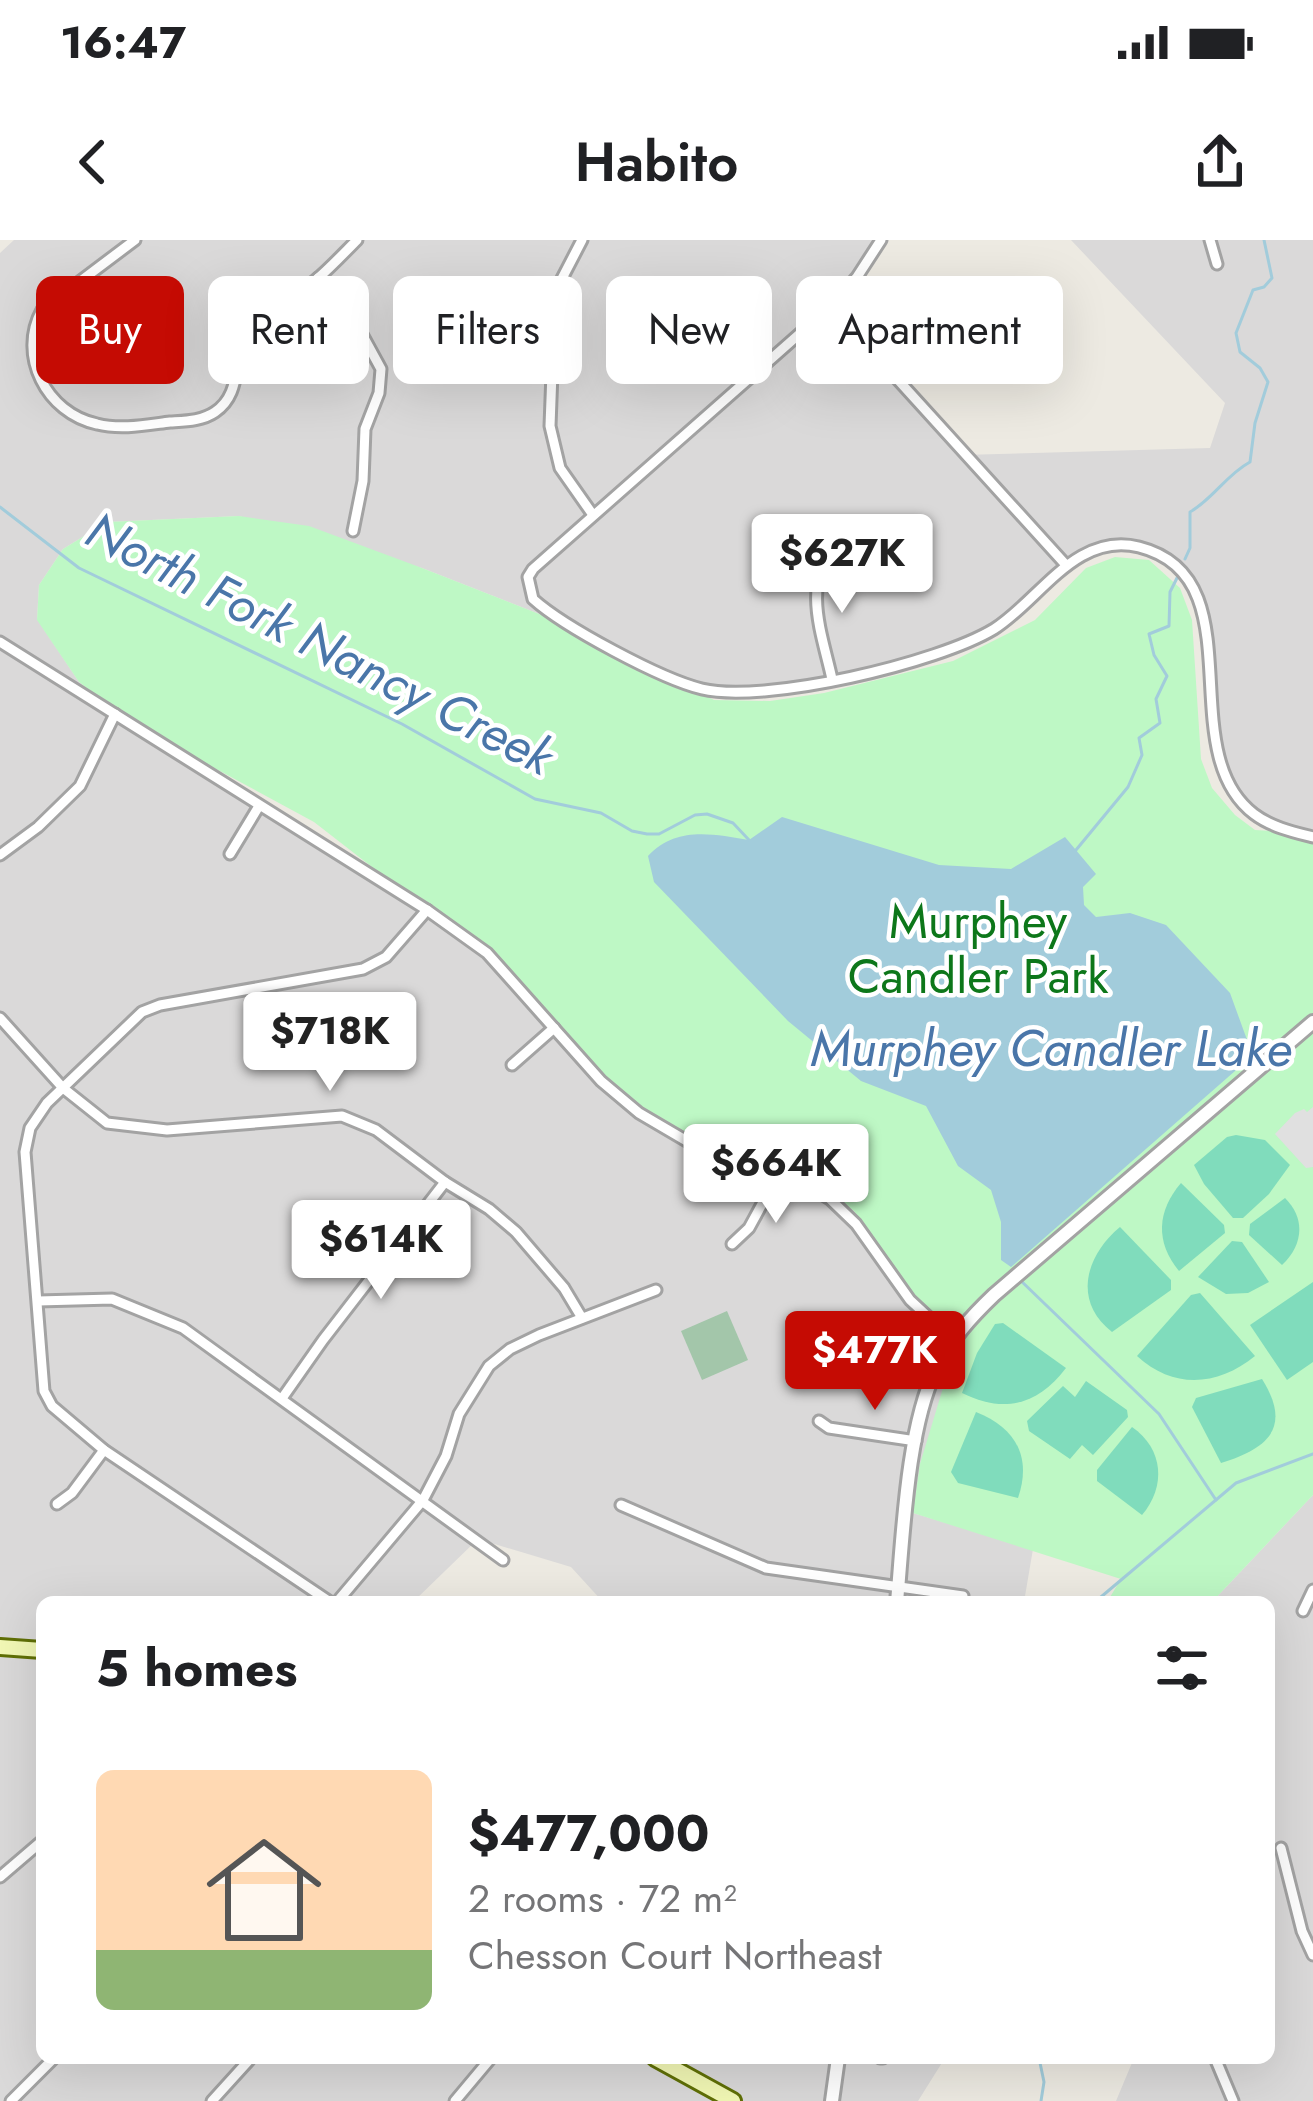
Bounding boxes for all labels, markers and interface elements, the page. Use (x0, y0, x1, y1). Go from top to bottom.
text: 16:47 (60, 10, 186, 75)
text: Habito (575, 123, 738, 201)
icon: back (60, 129, 126, 195)
icon: share (1187, 129, 1253, 195)
chip: Buy (36, 276, 184, 384)
chip: Rent (208, 276, 369, 384)
chip: Filters (393, 276, 582, 384)
chip: New (606, 276, 772, 384)
chip: Apartment (796, 276, 1063, 384)
water label: North Fork Nancy Creek (73, 493, 569, 794)
pin: $627K (758, 514, 926, 616)
text: $627K (779, 524, 905, 581)
park label: Murphey Candler Park (848, 887, 1109, 1011)
pin: $718K (246, 992, 414, 1094)
text: $718K (270, 1002, 390, 1059)
water label: Murphey Candler Lake (810, 1011, 1292, 1085)
pin: $664K (692, 1124, 860, 1226)
text: $664K (711, 1134, 841, 1191)
pin: $614K (297, 1200, 465, 1302)
text: $614K (319, 1210, 443, 1267)
pin: $477K (791, 1311, 959, 1413)
text: $477K (812, 1321, 938, 1378)
text: 5 homes (96, 1631, 298, 1705)
icon: filters (1149, 1635, 1215, 1701)
text: $477,000 (468, 1796, 710, 1870)
icon: home (192, 1818, 336, 1962)
text: 2 rooms · 72 m² (468, 1870, 737, 1927)
text: Chesson Court Northeast (468, 1927, 882, 1984)

